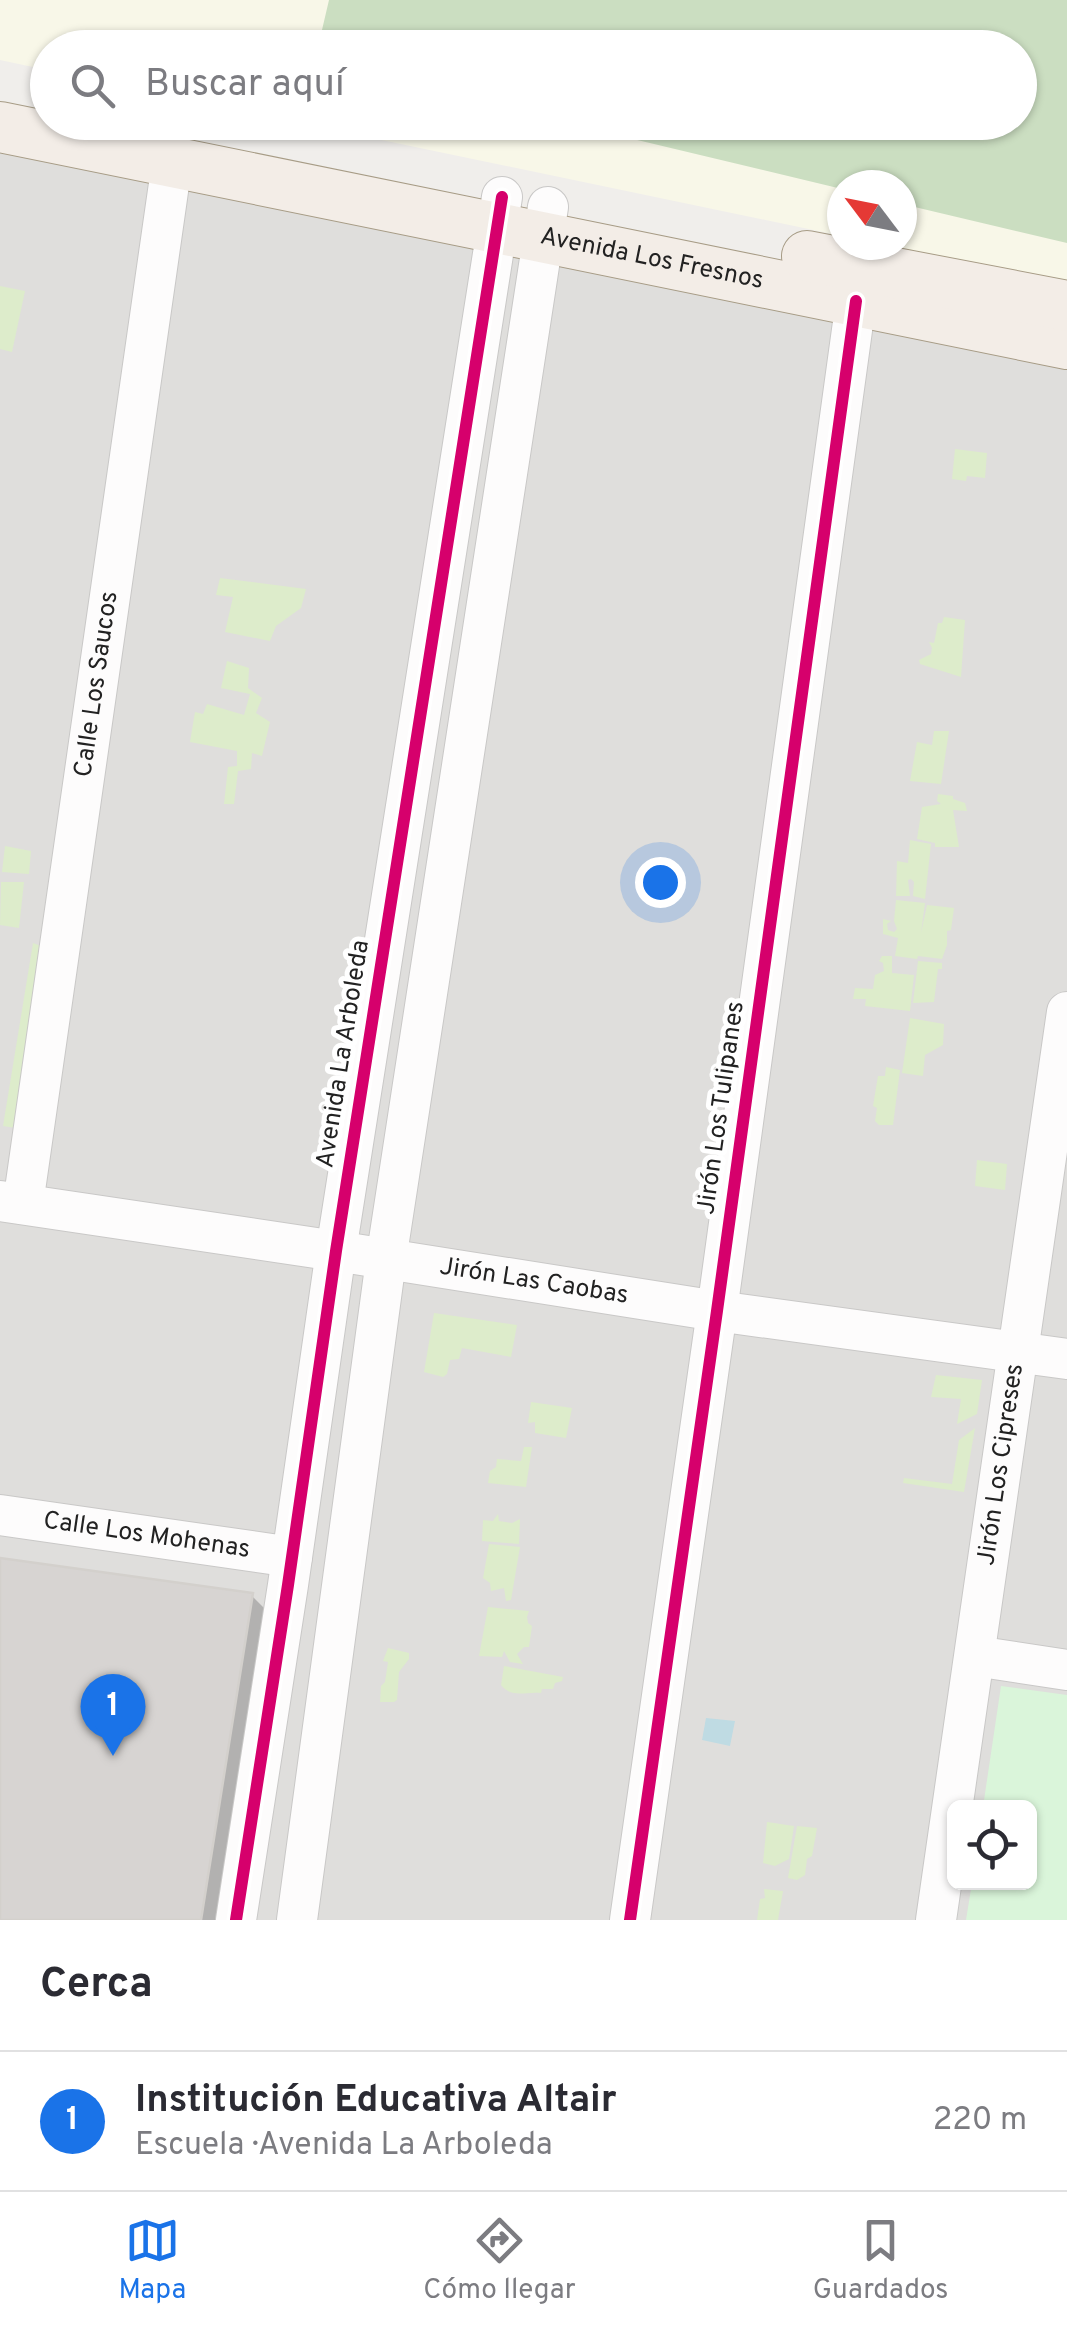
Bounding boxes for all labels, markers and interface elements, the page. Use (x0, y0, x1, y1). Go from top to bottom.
search box (30, 30, 1037, 140)
icon: search (65, 58, 120, 113)
text: Buscar aquí (145, 61, 345, 110)
north arrow (827, 170, 917, 260)
street label: Avenida Los Fresnos (537, 221, 766, 298)
street label: Calle Los Saucos (68, 589, 126, 779)
your location (635, 857, 686, 908)
street label: Avenida La Arboleda (310, 938, 378, 1170)
street label: Jirón Los Tulipanes (691, 999, 753, 1217)
street label: Jirón Las Caobas (437, 1252, 631, 1313)
street label: Jirón Los Cipreses (971, 1362, 1032, 1568)
street label: Calle Los Mohenas (41, 1505, 252, 1567)
pin: 1 (80, 1674, 146, 1756)
map controls (947, 1800, 1037, 1890)
button: locate (947, 1800, 1037, 1890)
text: Cerca (40, 1959, 153, 2012)
text: Institución Educativa Altair (135, 2077, 617, 2126)
text: 1 (66, 2101, 79, 2141)
text: 220 m (933, 2101, 1027, 2141)
text: Escuela · Avenida La Arboleda (135, 2126, 553, 2166)
tab: Mapa (119, 2213, 186, 2309)
tab: Cómo llegar (423, 2213, 576, 2309)
tab: Guardados (813, 2213, 948, 2309)

